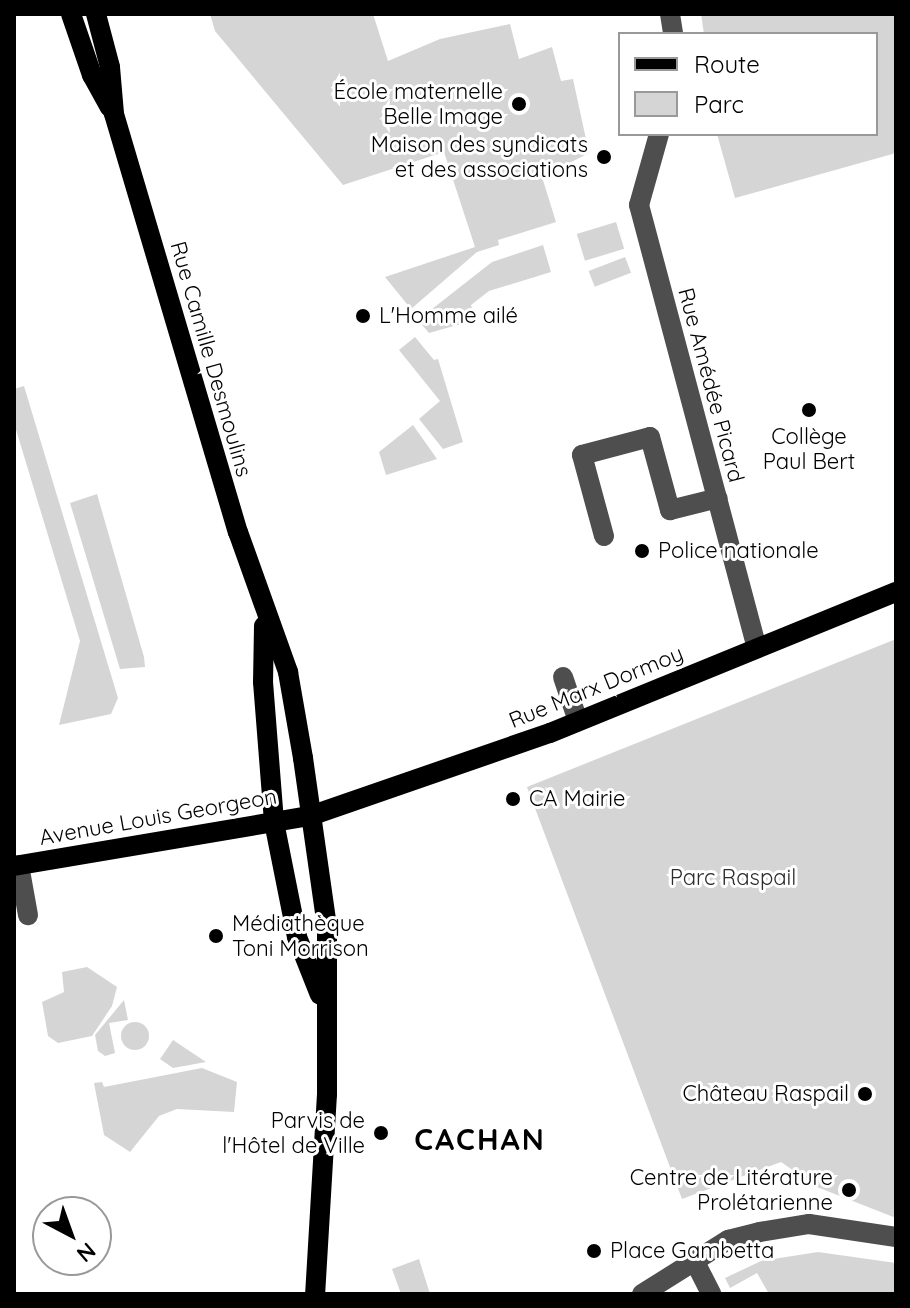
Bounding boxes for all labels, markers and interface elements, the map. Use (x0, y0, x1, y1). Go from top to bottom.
legend (618, 32, 878, 136)
text: Route (694, 49, 760, 79)
place label: École maternelle Belle Image (333, 78, 503, 130)
text: Parc (694, 89, 744, 119)
marker: École maternelle Belle Image (510, 95, 528, 113)
place label: Maison des syndicats et des associations (371, 131, 588, 182)
marker: Maison des syndicats et des associations (595, 148, 613, 166)
street label: Rue Camille Desmoulins (165, 238, 257, 480)
street label: Rue Amédée Picard (672, 285, 750, 485)
place label: L'Homme ailé (379, 303, 518, 329)
marker: L'Homme ailé (354, 307, 372, 325)
marker: Collège Paul Bert (800, 401, 818, 419)
place label: Collège Paul Bert (763, 423, 855, 474)
place label: Police nationale (658, 538, 819, 564)
marker: Police nationale (633, 542, 651, 560)
street label: Rue Marx Dormoy (505, 640, 687, 734)
street label: Avenue Louis Georgeon (37, 783, 279, 851)
place label: CA Mairie (529, 786, 625, 812)
marker: CA Mairie (504, 790, 522, 808)
park label: Parc Raspail (670, 865, 796, 891)
place label: Médiathèque Toni Morrison (232, 910, 369, 962)
marker: Médiathèque Toni Morrison (207, 927, 225, 945)
place label: Château Raspail (682, 1081, 849, 1107)
marker: Château Raspail (856, 1085, 874, 1103)
place label: Parvis de l'Hôtel de Ville (222, 1107, 365, 1158)
district label: CACHAN (414, 1121, 546, 1157)
marker: Parvis de l'Hôtel de Ville (372, 1124, 390, 1142)
place label: Centre de Litérature Prolétarienne (630, 1164, 833, 1216)
marker: Centre de Litérature Prolétarienne (840, 1181, 858, 1199)
north arrow (32, 1196, 112, 1276)
text: N (71, 1237, 102, 1268)
place label: Place Gambetta (610, 1238, 774, 1264)
marker: Place Gambetta (585, 1242, 603, 1260)

